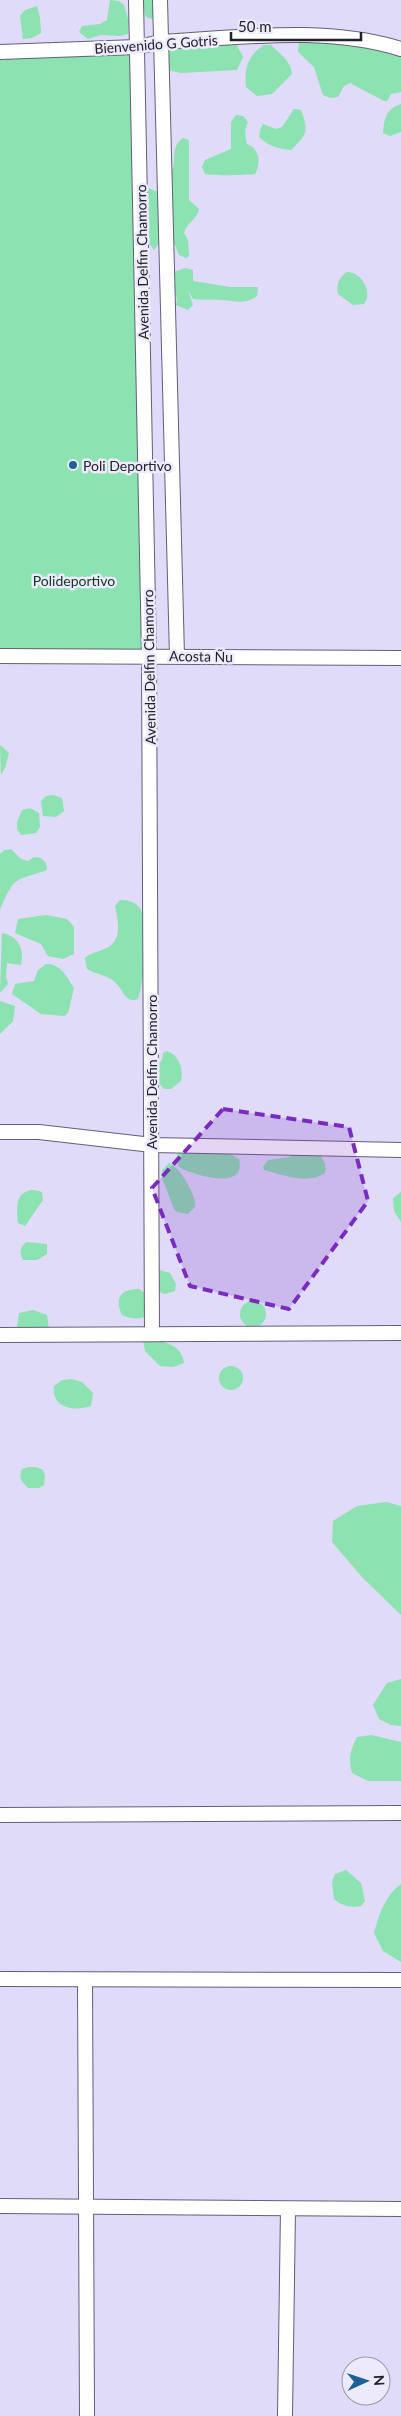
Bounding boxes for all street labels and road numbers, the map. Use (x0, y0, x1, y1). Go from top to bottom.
street label: Bienvenido G Gotris (94, 31, 218, 57)
street label: Avenida Delfin Chamorro (132, 184, 152, 340)
street label: Avenida Delfin Chamorro (139, 589, 159, 745)
street label: Acosta Ñu (169, 647, 233, 665)
street label: Avenida Delfin Chamorro (143, 994, 160, 1149)

